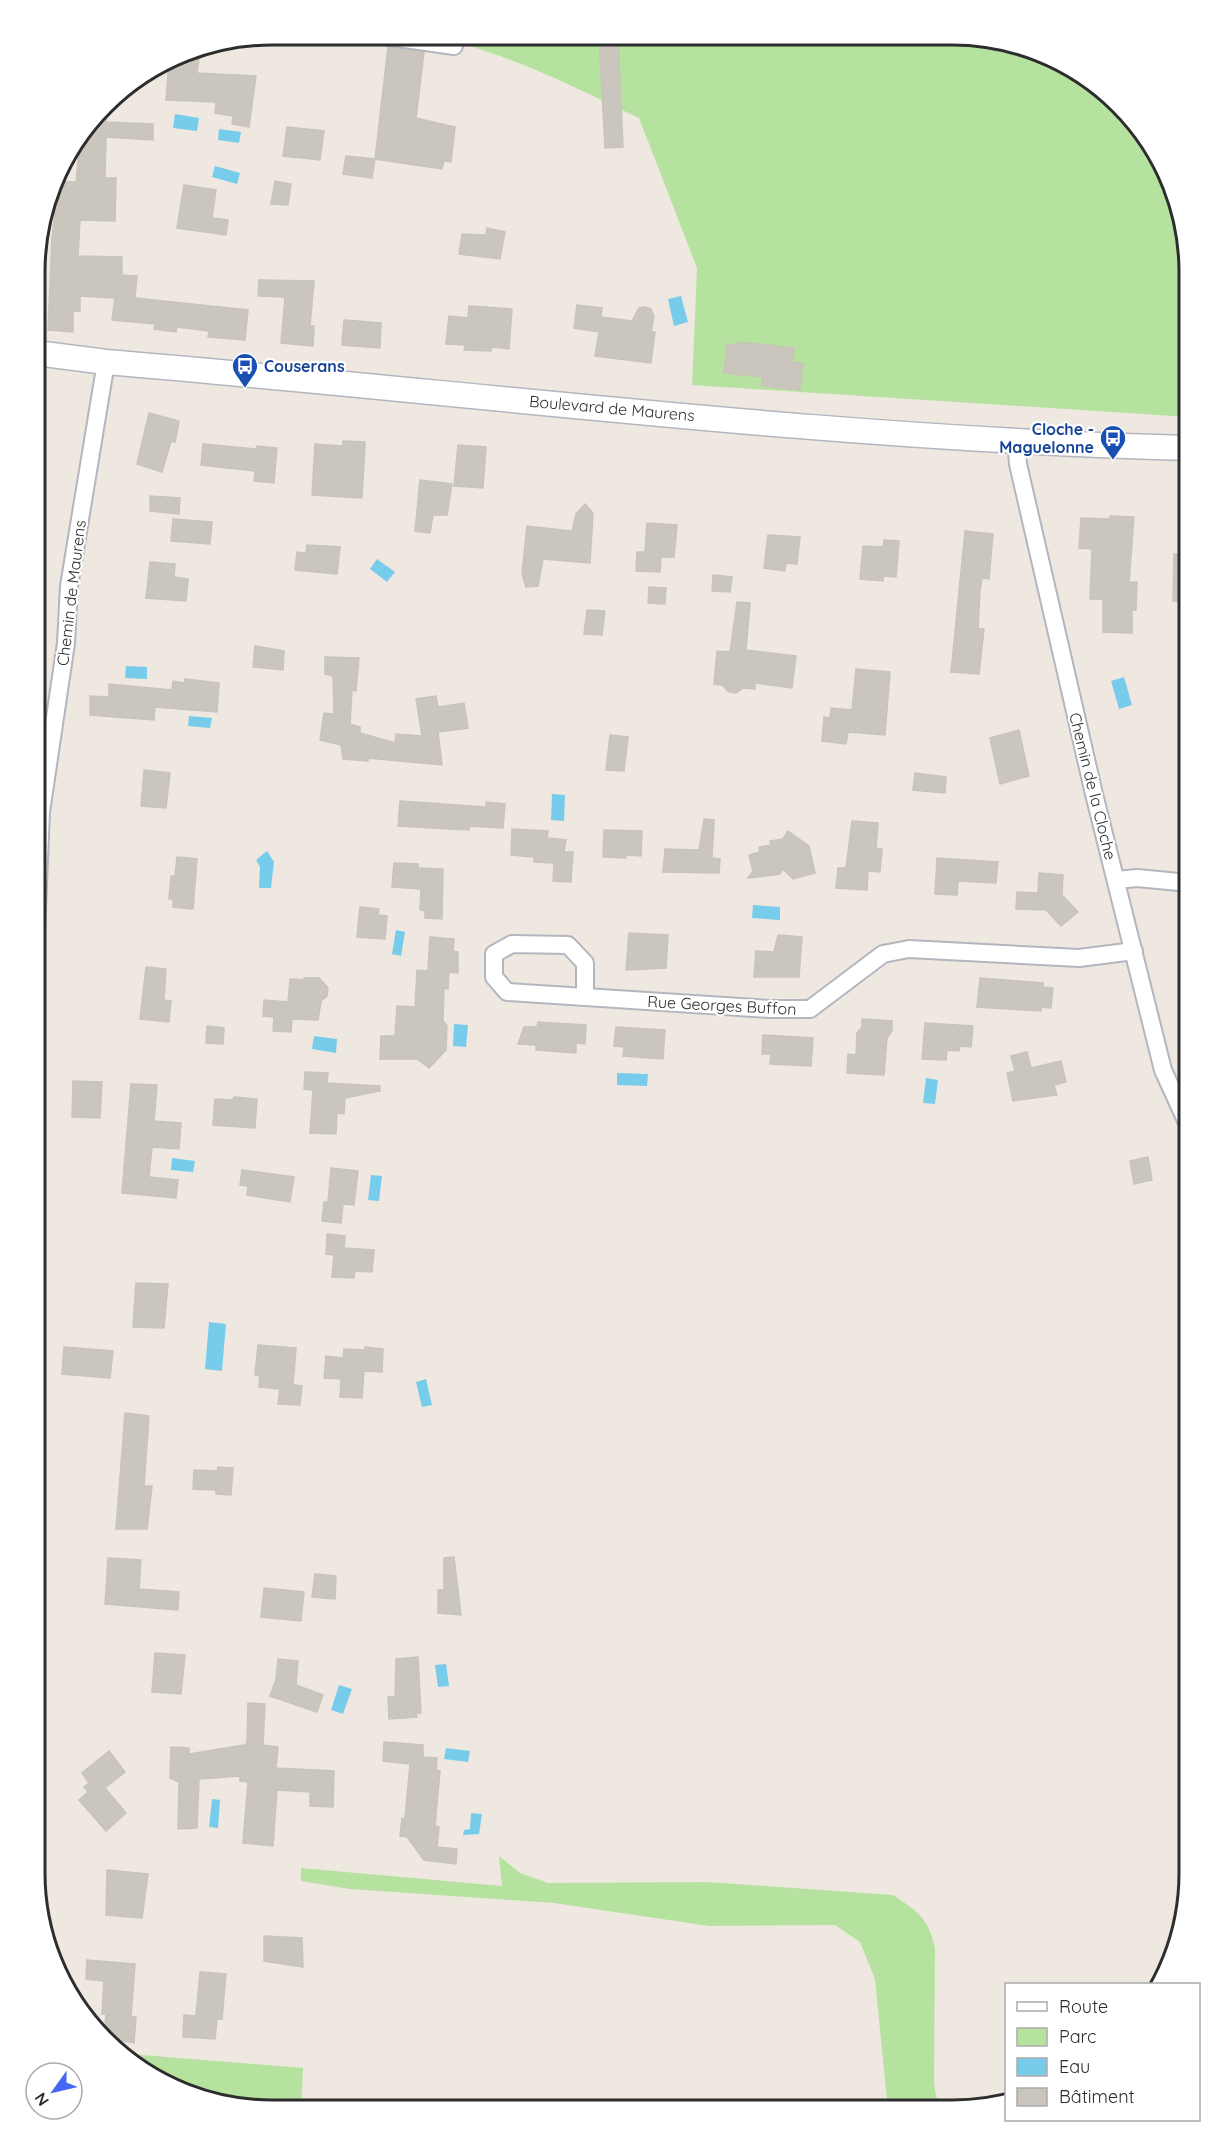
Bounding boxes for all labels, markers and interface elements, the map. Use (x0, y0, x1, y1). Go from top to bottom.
bus stop icon: Couserans (230, 351, 260, 389)
place label: Couserans (264, 356, 345, 376)
street label: Boulevard de Maurens (528, 391, 696, 425)
place label: Cloche - Maguelonne (999, 419, 1094, 457)
bus stop icon: Cloche - Maguelonne (1098, 423, 1128, 461)
street label: Chemin de Maurens (52, 519, 90, 667)
street label: Chemin de la Cloche (1065, 710, 1121, 862)
street label: Rue Georges Buffon (647, 991, 797, 1019)
legend (1005, 1983, 1200, 2121)
text: Route (1059, 1995, 1108, 2018)
text: Parc (1059, 2025, 1096, 2048)
text: Eau (1059, 2055, 1090, 2078)
north arrow (24, 2061, 84, 2121)
text: Bâtiment (1059, 2085, 1135, 2108)
text: N (30, 2089, 53, 2110)

